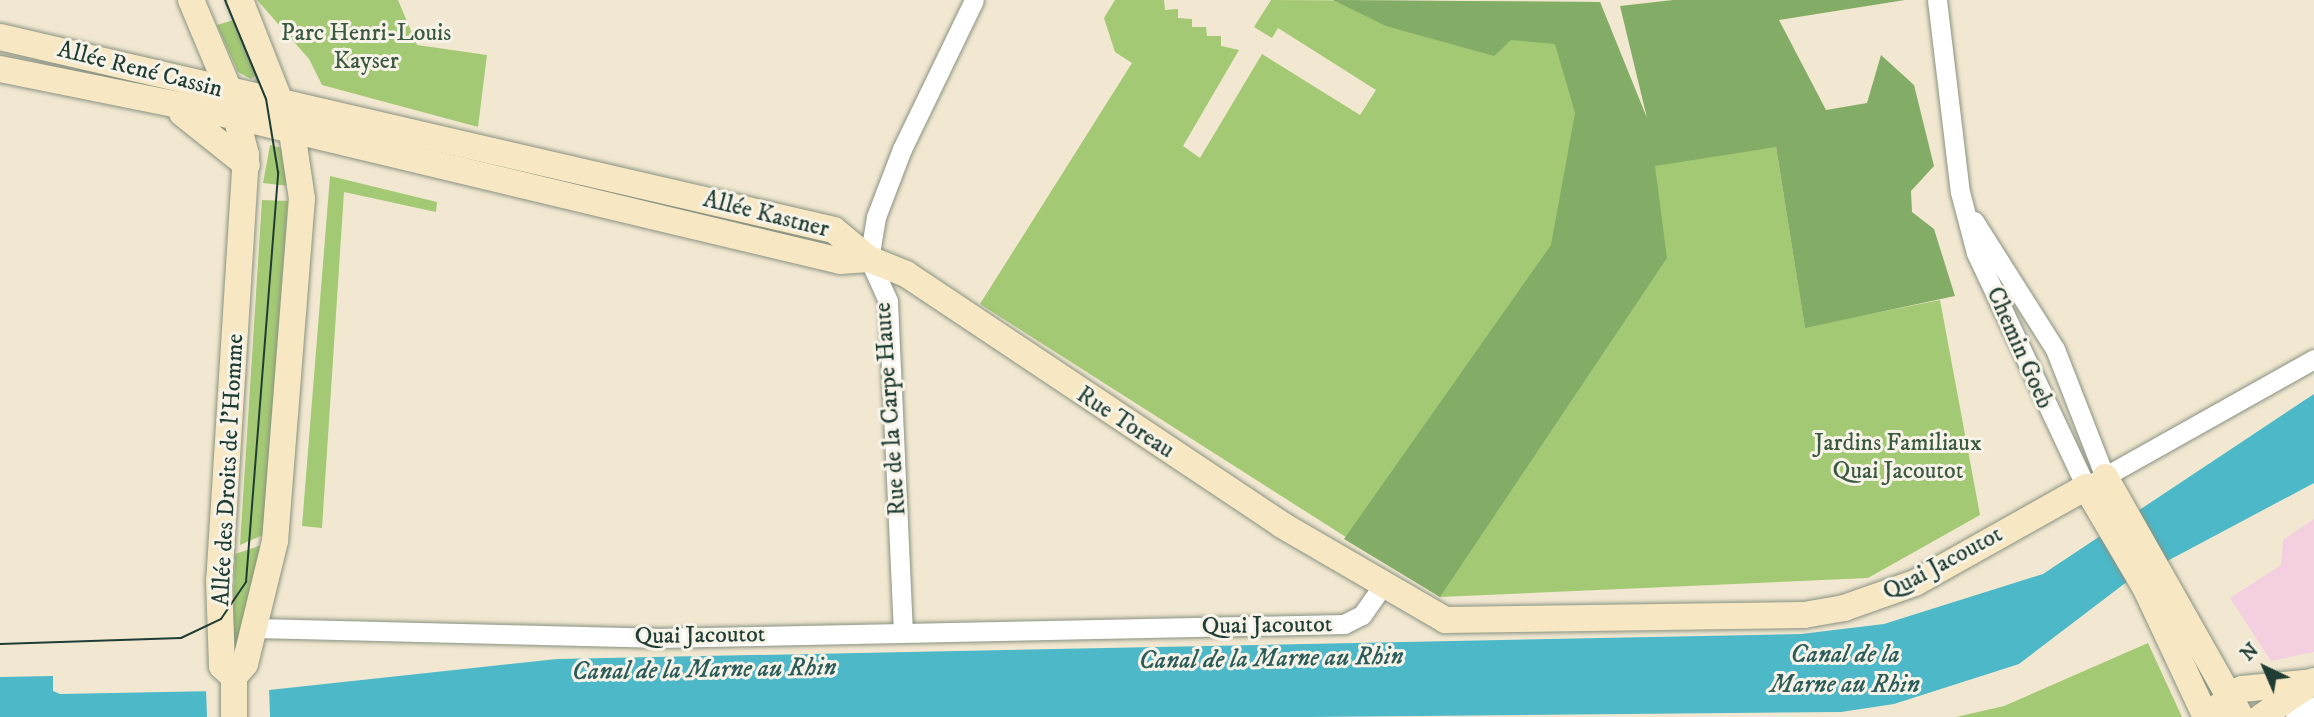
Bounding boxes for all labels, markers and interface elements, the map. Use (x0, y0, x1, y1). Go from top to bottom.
park label: Parc Henri-Louis Kayser (281, 20, 451, 76)
street label: Allée René Cassin (55, 36, 225, 104)
street label: Allée Kastner (700, 185, 832, 245)
street label: Chemin Goeb (1979, 283, 2059, 413)
street label: Rue de la Carpe Haute (869, 301, 913, 517)
street label: Allée des Droits de l'Homme (207, 333, 251, 607)
street label: Rue Toreau (1071, 381, 1179, 465)
park label: Jardins Familiaux Quai Jacoutot (1814, 430, 1982, 486)
street label: Quai Jacoutot (1878, 521, 2008, 607)
street label: Quai Jacoutot (1201, 610, 1333, 642)
street label: Quai Jacoutot (634, 620, 766, 652)
north arrow (2230, 633, 2300, 703)
water label: Canal de la Marne au Rhin (1770, 639, 1920, 700)
text: N (2236, 639, 2264, 666)
water label: Canal de la Marne au Rhin (1138, 641, 1404, 677)
water label: Canal de la Marne au Rhin (571, 652, 837, 688)

